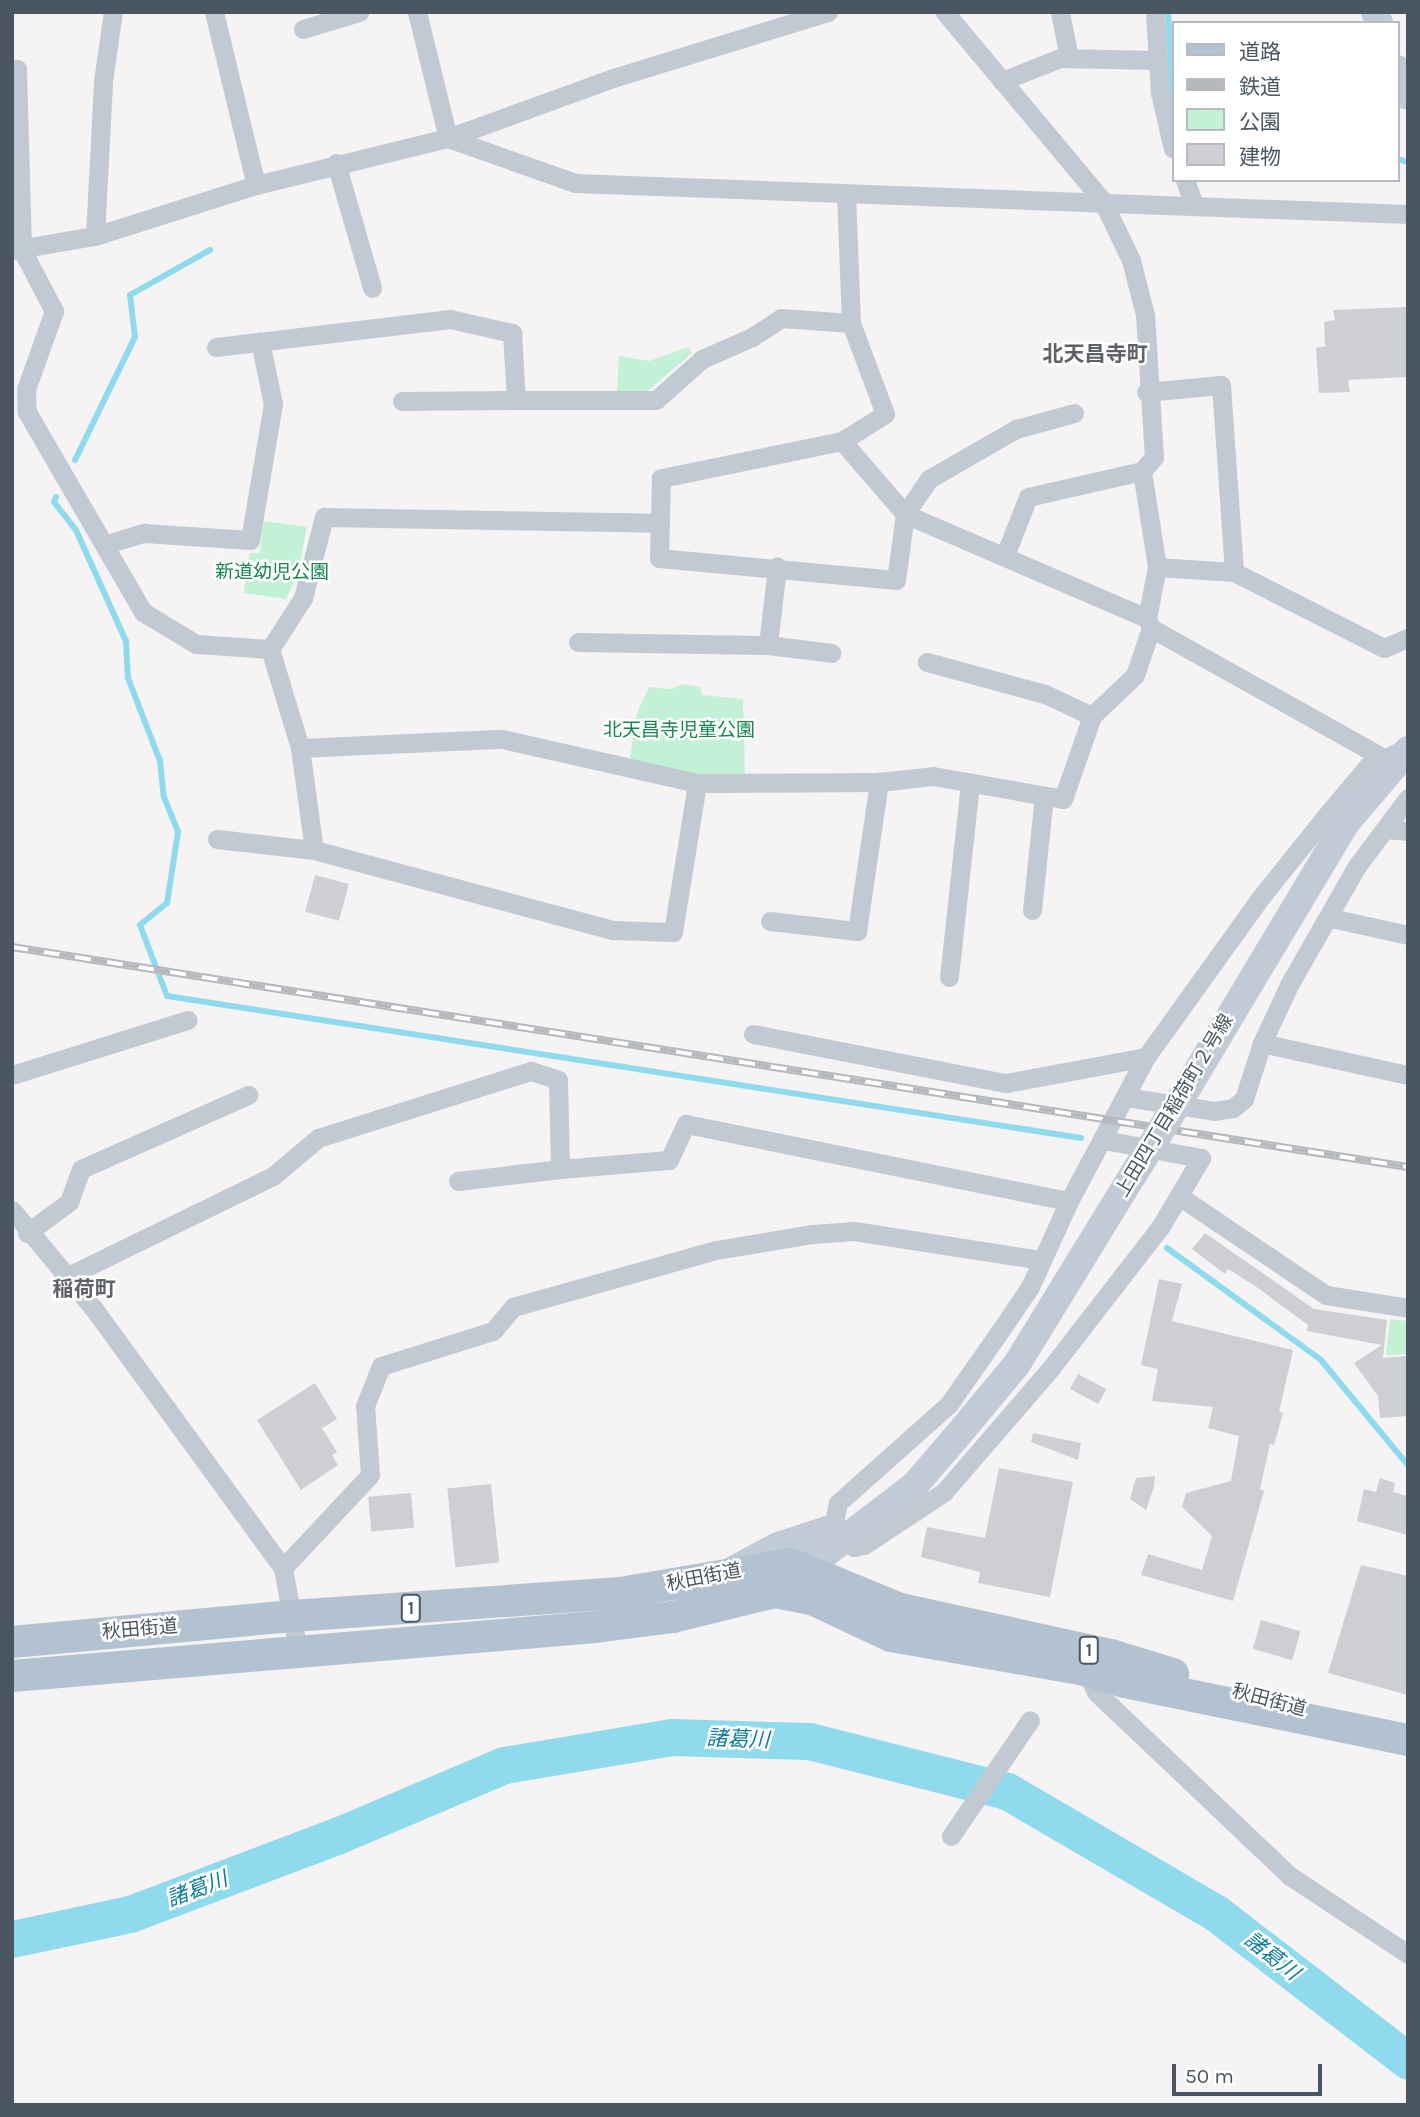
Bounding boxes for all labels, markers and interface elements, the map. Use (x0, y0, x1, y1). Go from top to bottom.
legend (1172, 21, 1399, 182)
text: 道路 (1239, 40, 1281, 64)
text: 鉄道 (1239, 75, 1281, 99)
text: 公園 (1239, 110, 1281, 134)
text: 建物 (1239, 145, 1281, 169)
district label: 北天昌寺町 (1043, 341, 1147, 367)
park label: 新道幼児公園 (215, 562, 329, 584)
park label: 北天昌寺児童公園 (603, 720, 755, 742)
street label: 上田四丁目稲荷町２号線 (1111, 1011, 1239, 1201)
district label: 稲荷町 (53, 1276, 115, 1302)
street label: 秋田街道 (665, 1560, 743, 1596)
road number: 1 (400, 1594, 422, 1623)
street label: 秋田街道 (101, 1615, 179, 1645)
road number: 1 (1078, 1636, 1100, 1665)
street label: 秋田街道 (1229, 1680, 1309, 1722)
water label: 諸葛川 (706, 1725, 770, 1753)
water label: 諸葛川 (163, 1866, 231, 1912)
water label: 諸葛川 (1239, 1927, 1305, 1985)
scale bar (1175, 2050, 1326, 2094)
text: 50 m (1185, 2064, 1234, 2088)

